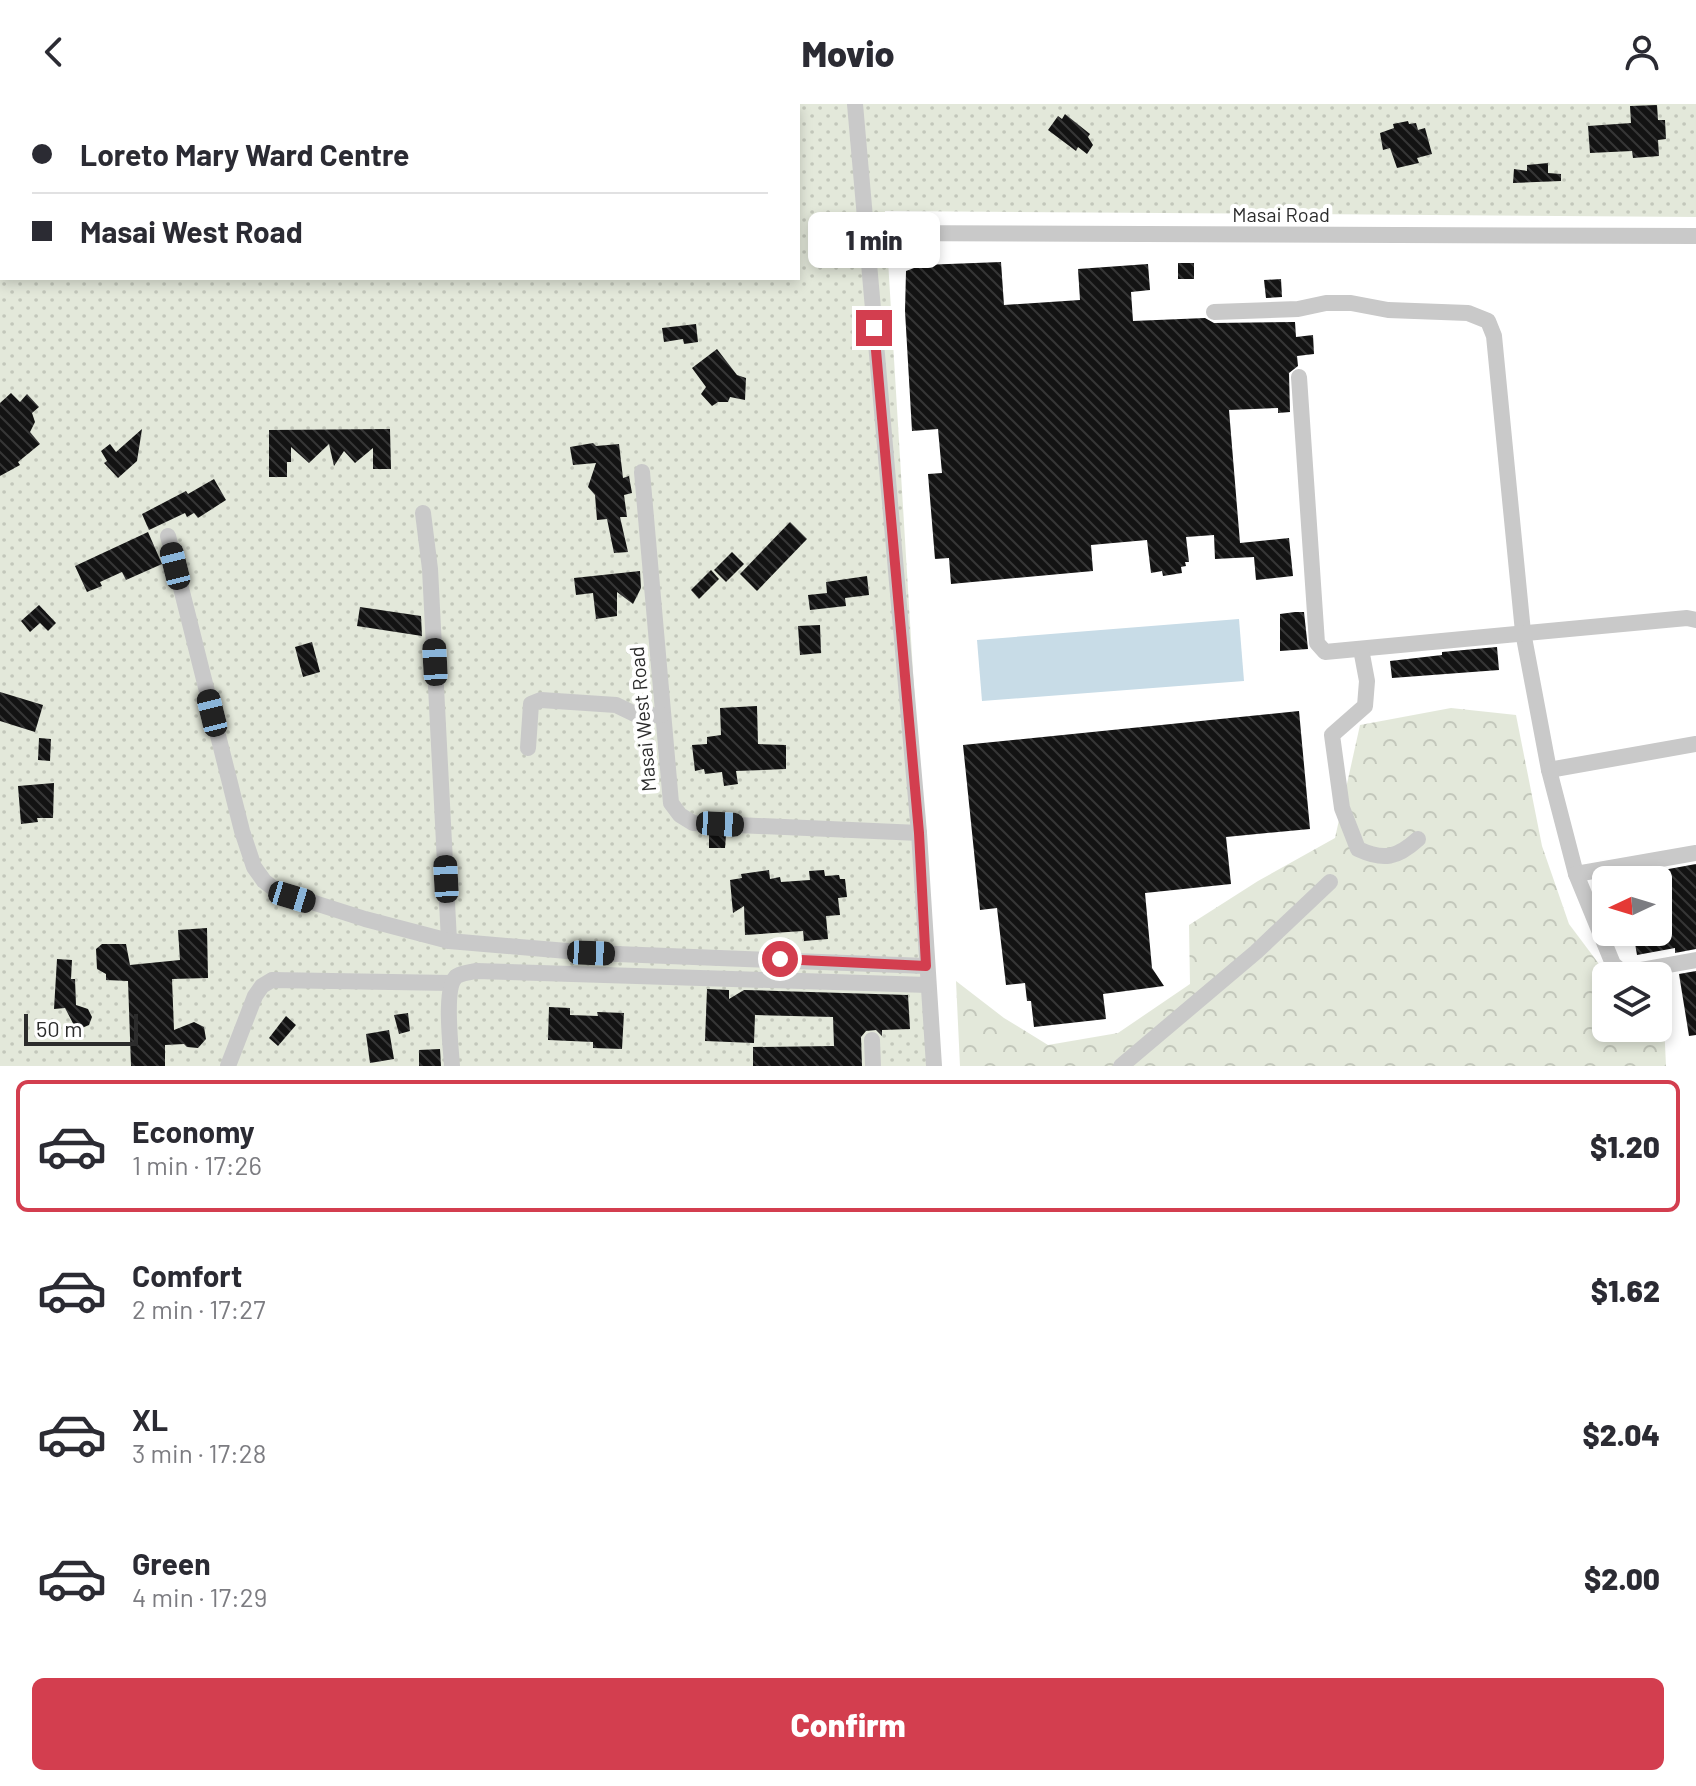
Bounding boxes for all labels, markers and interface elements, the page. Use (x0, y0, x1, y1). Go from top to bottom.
icon: back (32, 30, 76, 74)
icon: person (1620, 30, 1664, 74)
text: Movio (801, 31, 895, 74)
text: Loreto Mary Ward Centre (80, 136, 409, 172)
street label: Masai Road (1232, 202, 1330, 226)
callout: 1 min (808, 212, 940, 268)
text: Masai West Road (80, 213, 303, 249)
text: 1 min (845, 224, 903, 255)
route end (856, 310, 892, 346)
car (158, 540, 192, 592)
car (422, 637, 448, 687)
street label: Masai West Road (624, 646, 660, 793)
car (195, 687, 229, 739)
car (695, 811, 745, 837)
car (433, 854, 459, 904)
north arrow (1592, 866, 1672, 946)
map controls (1592, 866, 1672, 1042)
car (266, 879, 318, 915)
car (567, 940, 615, 966)
route start (762, 941, 798, 977)
button: layers (1592, 962, 1672, 1042)
scale bar (24, 1010, 138, 1046)
text: 50 m (36, 1015, 82, 1041)
icon: car (36, 1110, 108, 1182)
text: Economy (132, 1113, 255, 1149)
text: $1.20 (1590, 1128, 1660, 1164)
text: 1 min · 17:26 (132, 1149, 262, 1180)
icon: car (36, 1254, 108, 1326)
text: Comfort (132, 1257, 242, 1293)
text: $1.62 (1591, 1272, 1660, 1308)
text: 2 min · 17:27 (132, 1293, 266, 1324)
icon: car (36, 1398, 108, 1470)
text: XL (132, 1401, 168, 1437)
text: $2.04 (1583, 1416, 1660, 1452)
text: 3 min · 17:28 (132, 1437, 266, 1468)
icon: car (36, 1542, 108, 1614)
text: Green (132, 1545, 211, 1581)
text: $2.00 (1584, 1560, 1660, 1596)
text: 4 min · 17:29 (132, 1581, 267, 1612)
button: Confirm (32, 1678, 1664, 1770)

